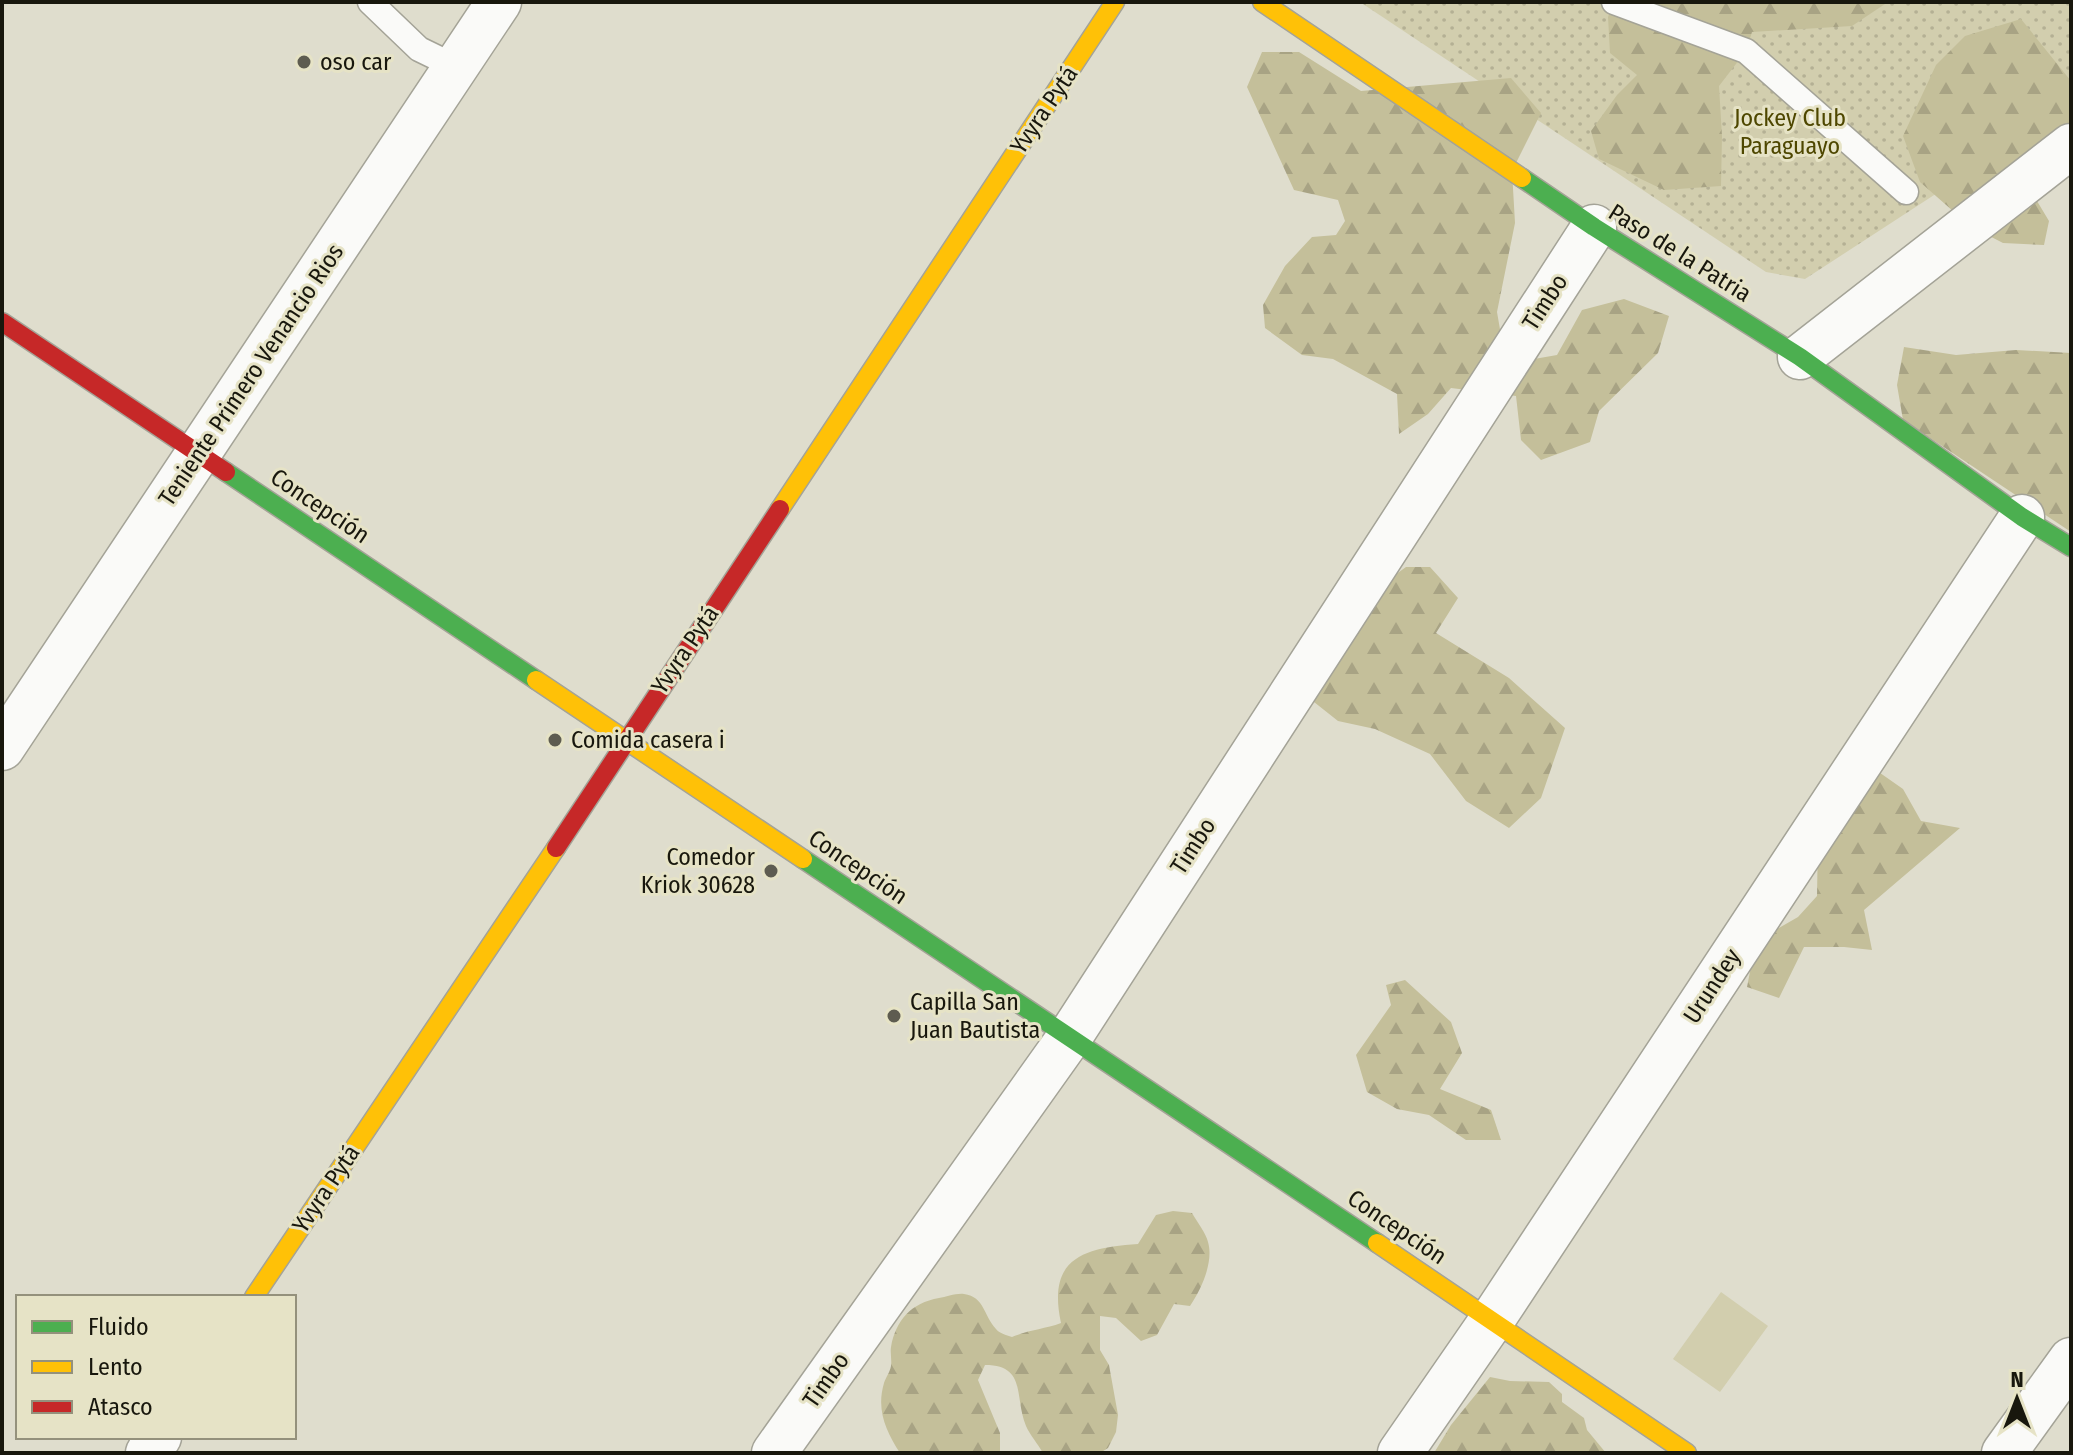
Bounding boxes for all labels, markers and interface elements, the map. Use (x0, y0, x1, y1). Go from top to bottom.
place label: oso car (320, 48, 392, 76)
marker: oso car (295, 53, 313, 71)
street label: Yvyra Pytá (1004, 61, 1084, 159)
park label: Jockey Club Paraguayo (1734, 104, 1846, 160)
street label: Paso de la Patria (1604, 198, 1756, 308)
street label: Teniente Primero Venancio Rios (153, 239, 349, 511)
street label: Timbo (1517, 269, 1573, 335)
street label: Concepción (265, 463, 375, 549)
street label: Yvyra Pytá (645, 601, 725, 699)
place label: Comida casera i (571, 726, 725, 754)
marker: Comida casera i (546, 731, 564, 749)
street label: Timbo (1165, 813, 1221, 879)
street label: Concepción (803, 824, 913, 910)
place label: Comedor Kriok 30628 (641, 843, 756, 899)
marker: Comedor Kriok 30628 (762, 862, 780, 880)
street label: Urundey (1678, 943, 1747, 1028)
place label: Capilla San Juan Bautista (910, 988, 1040, 1044)
marker: Capilla San Juan Bautista (885, 1007, 903, 1025)
street label: Yvyra Pytá (286, 1140, 366, 1238)
street label: Concepción (1342, 1184, 1452, 1270)
legend (16, 1295, 296, 1439)
text: Fluido (88, 1313, 149, 1341)
street label: Timbo (797, 1347, 855, 1413)
text: Lento (88, 1353, 143, 1381)
north arrow (1977, 1359, 2057, 1439)
text: N (2010, 1366, 2024, 1393)
text: Atasco (88, 1393, 153, 1421)

